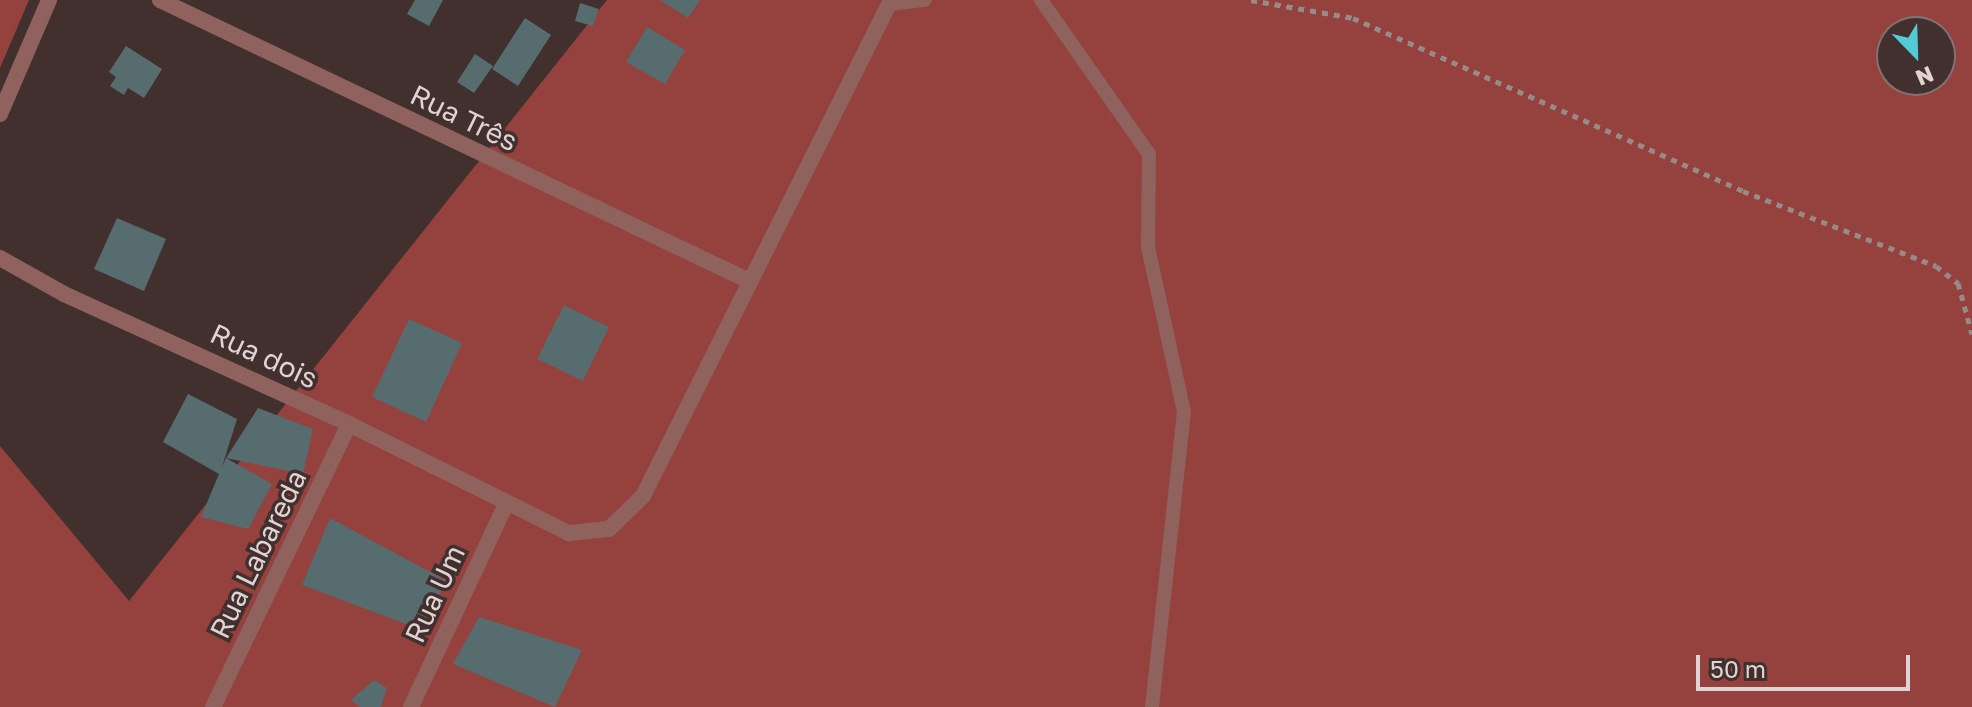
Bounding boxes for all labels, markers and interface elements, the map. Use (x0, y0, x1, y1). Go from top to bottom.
north arrow (1876, 16, 1956, 96)
text: N (1912, 61, 1938, 92)
street label: Rua Três (405, 78, 523, 158)
street label: Rua dois (205, 317, 323, 395)
street label: Rua Labareda (203, 464, 313, 644)
street label: Rua Um (398, 540, 472, 648)
scale bar (1700, 639, 1914, 689)
text: 50 m (1710, 654, 1766, 683)

